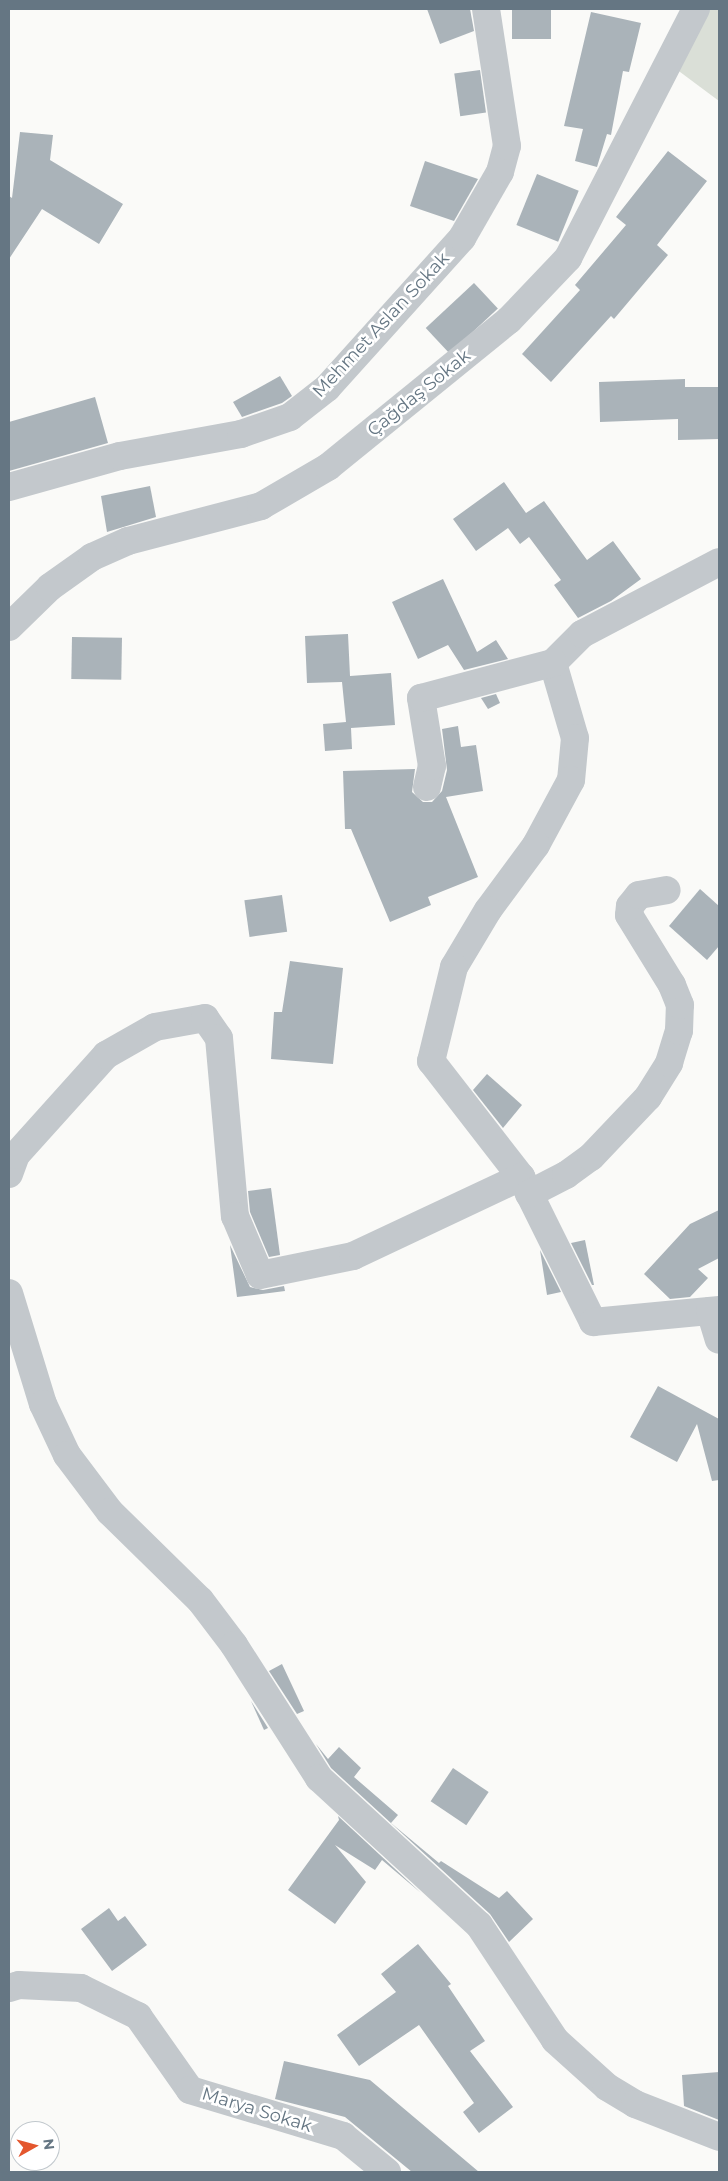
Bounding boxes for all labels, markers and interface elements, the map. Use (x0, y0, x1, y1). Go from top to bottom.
street label: Mehmet Aslan Sokak (308, 248, 454, 402)
street label: Çağdaş Sokak (363, 345, 475, 441)
street label: Marya Sokak (199, 2083, 315, 2137)
north arrow (10, 2121, 60, 2171)
text: N (39, 2138, 59, 2151)

